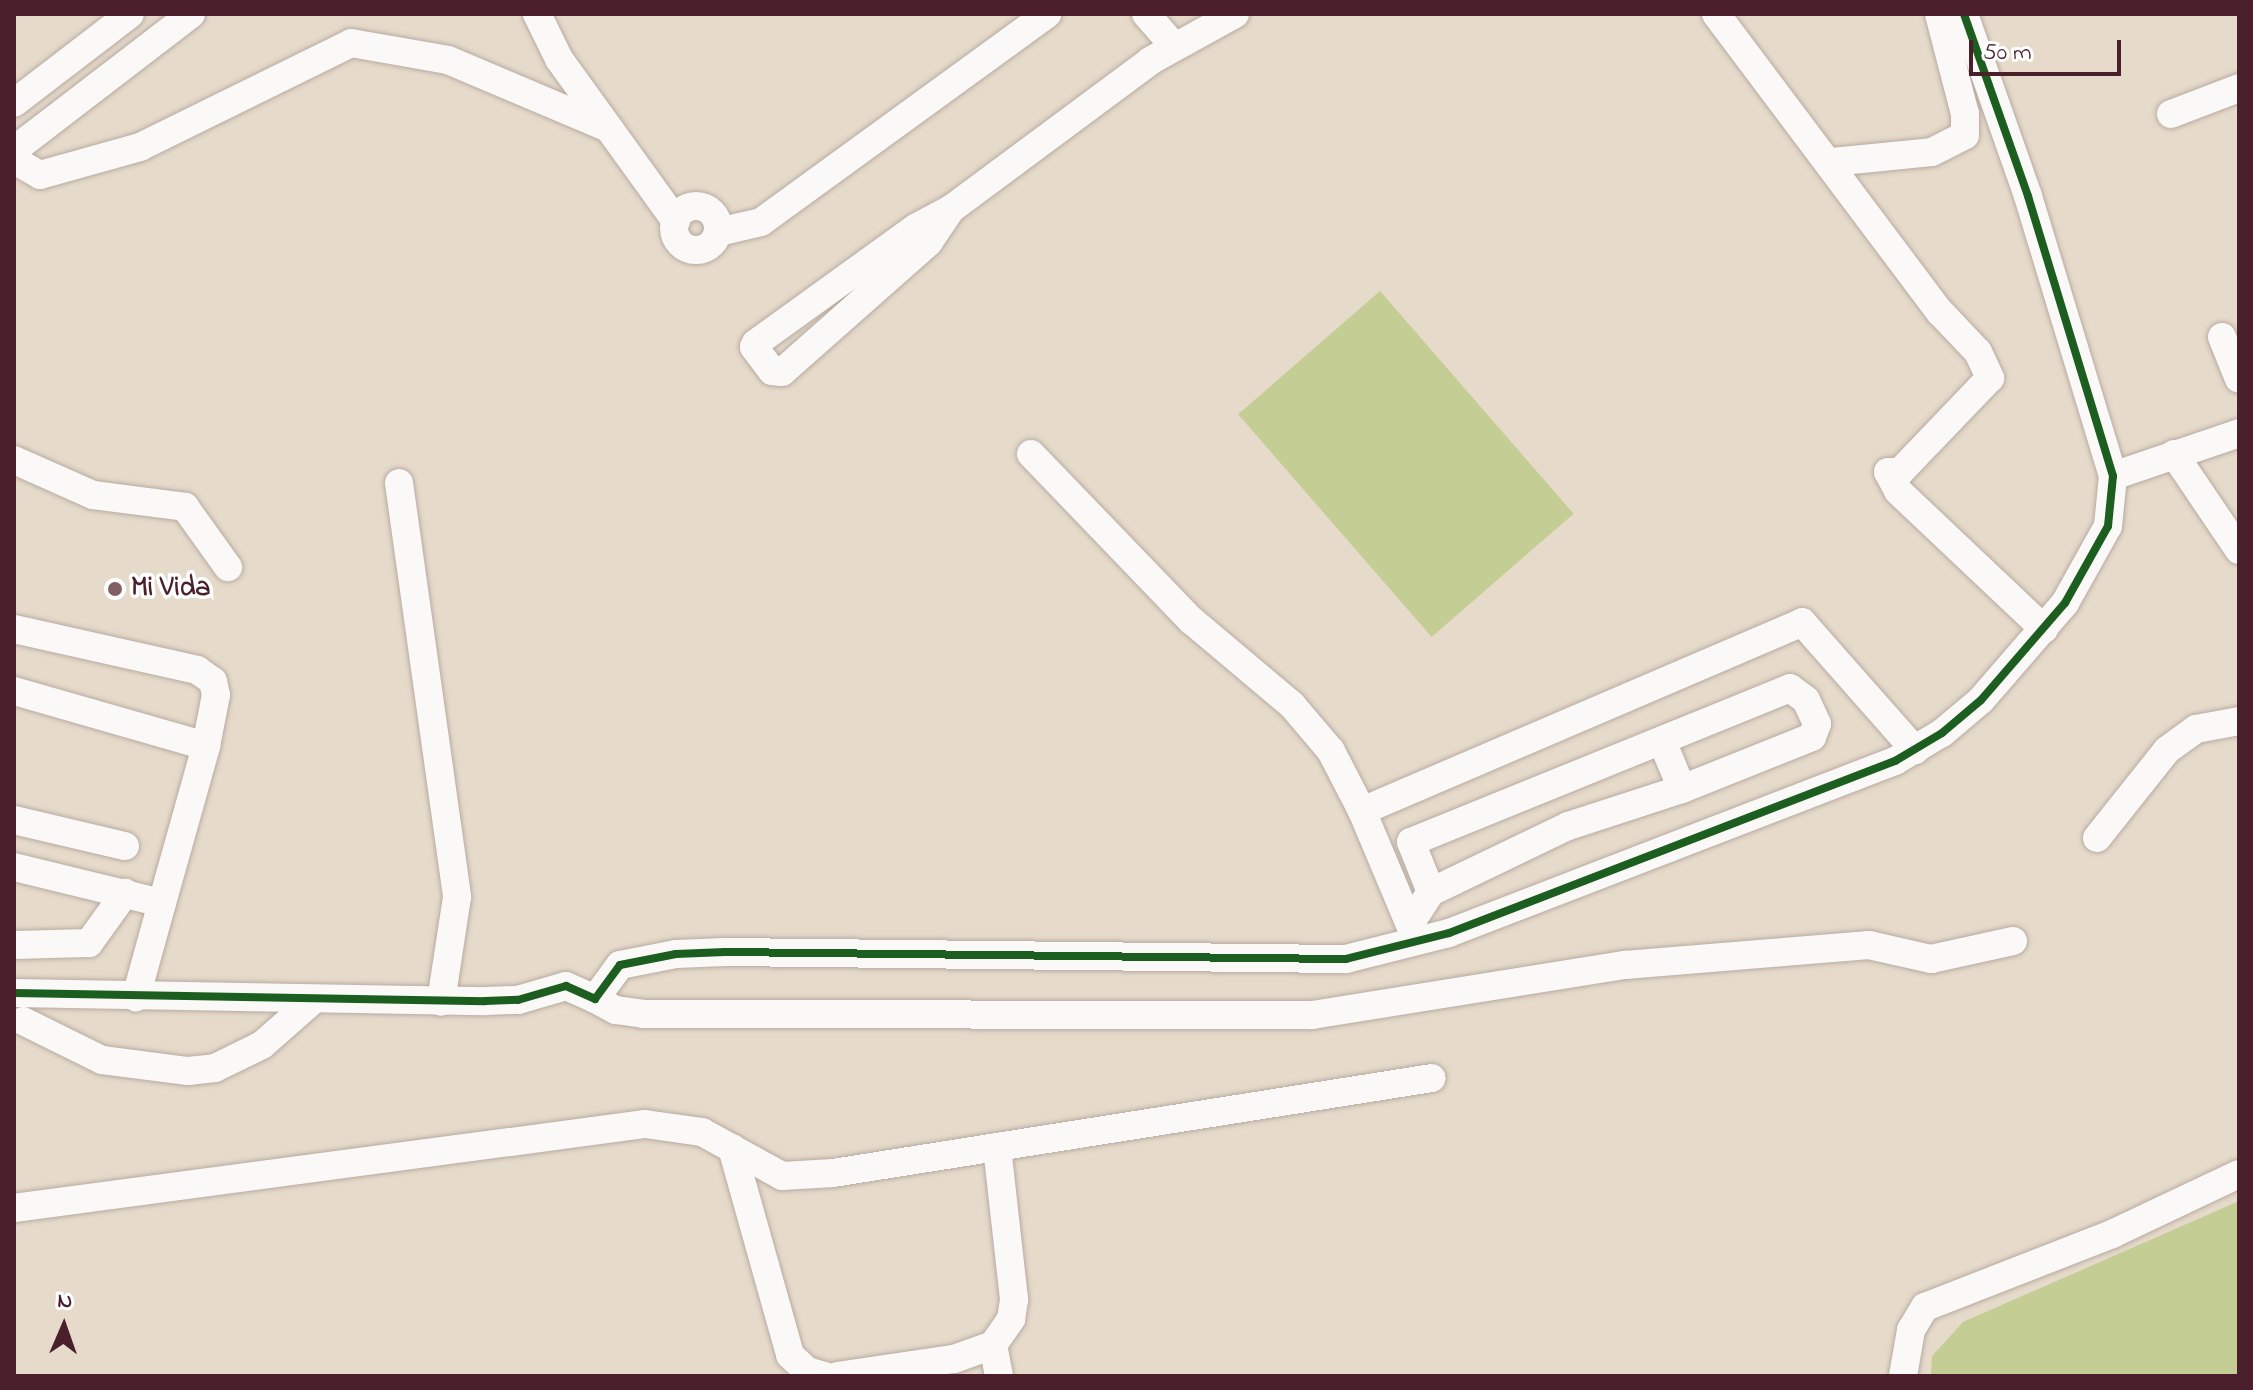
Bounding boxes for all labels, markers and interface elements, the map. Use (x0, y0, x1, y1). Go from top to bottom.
scale bar (1973, 24, 2125, 74)
text: 50 m (1983, 36, 2032, 71)
place label: Mi Vida (131, 572, 210, 606)
marker: Mi Vida (106, 580, 124, 598)
north arrow (24, 1286, 104, 1366)
text: N (57, 1286, 73, 1318)

